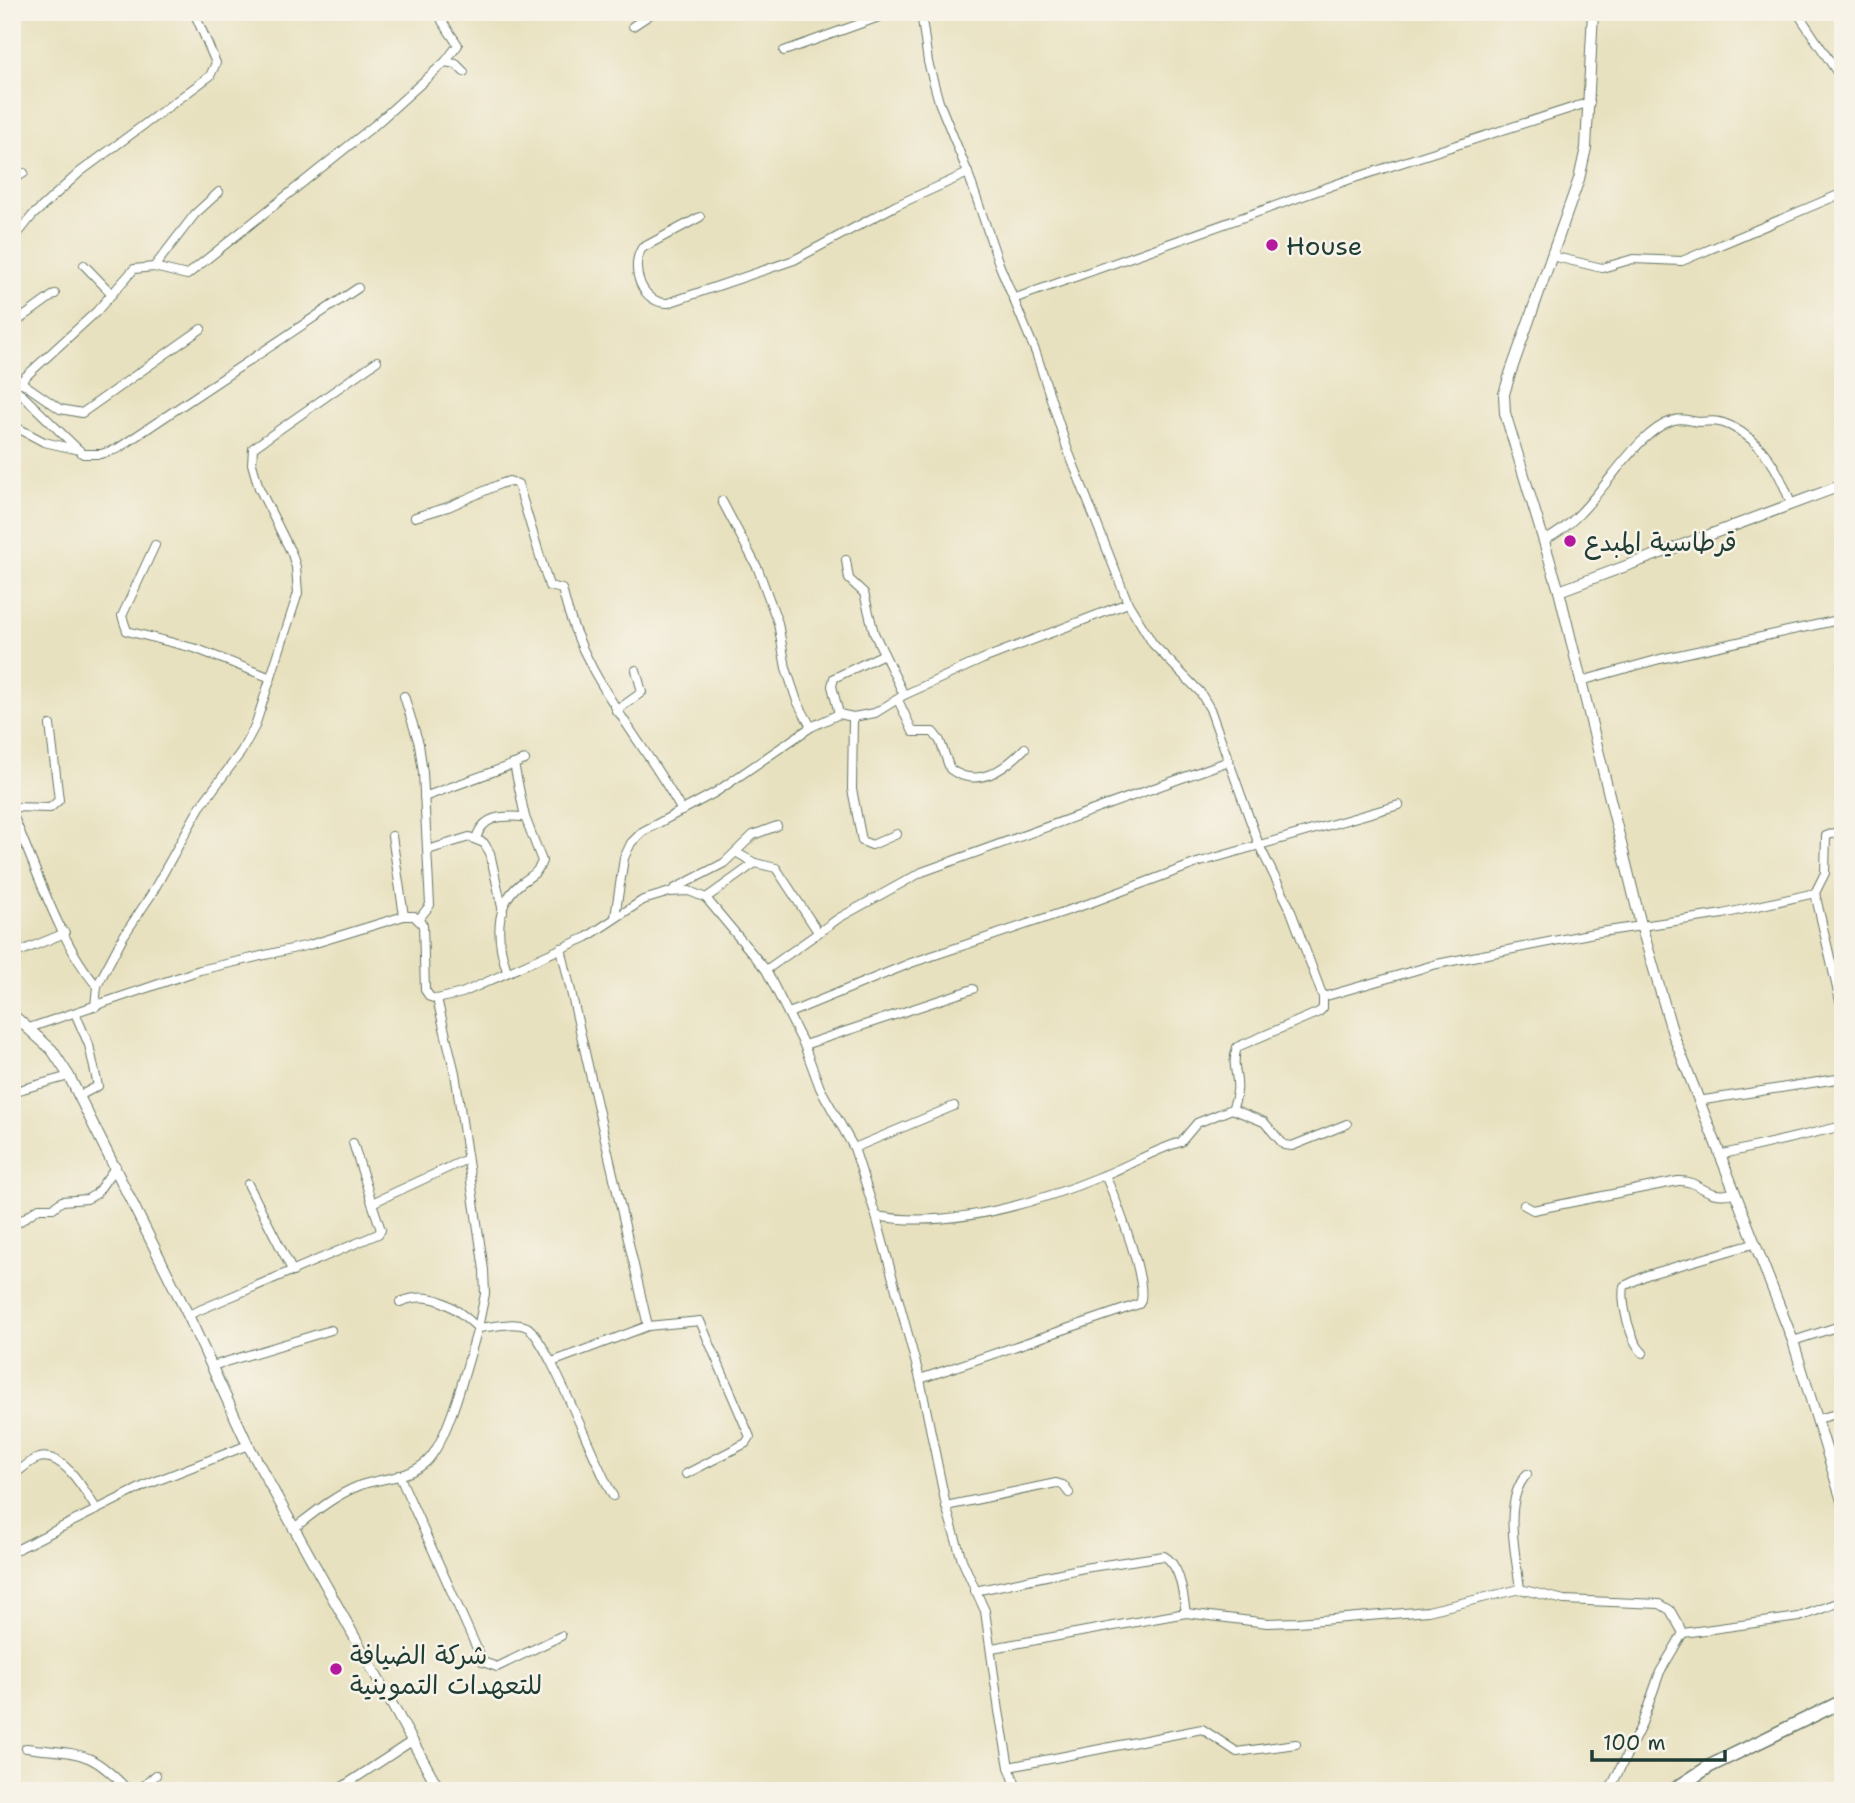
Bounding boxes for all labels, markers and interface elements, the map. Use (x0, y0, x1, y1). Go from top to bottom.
place label: House (1286, 228, 1362, 263)
marker: House (1264, 237, 1280, 253)
place label: قرطاسية المبدع (1584, 524, 1737, 560)
marker: قرطاسية المبدع (1562, 533, 1578, 549)
place label: شركة الضيافة للتعهدات التموينية (350, 1637, 542, 1702)
marker: شركة الضيافة للتعهدات التموينية (328, 1661, 344, 1677)
scale bar (1592, 1719, 1726, 1763)
text: 100 m (1603, 1729, 1666, 1757)

